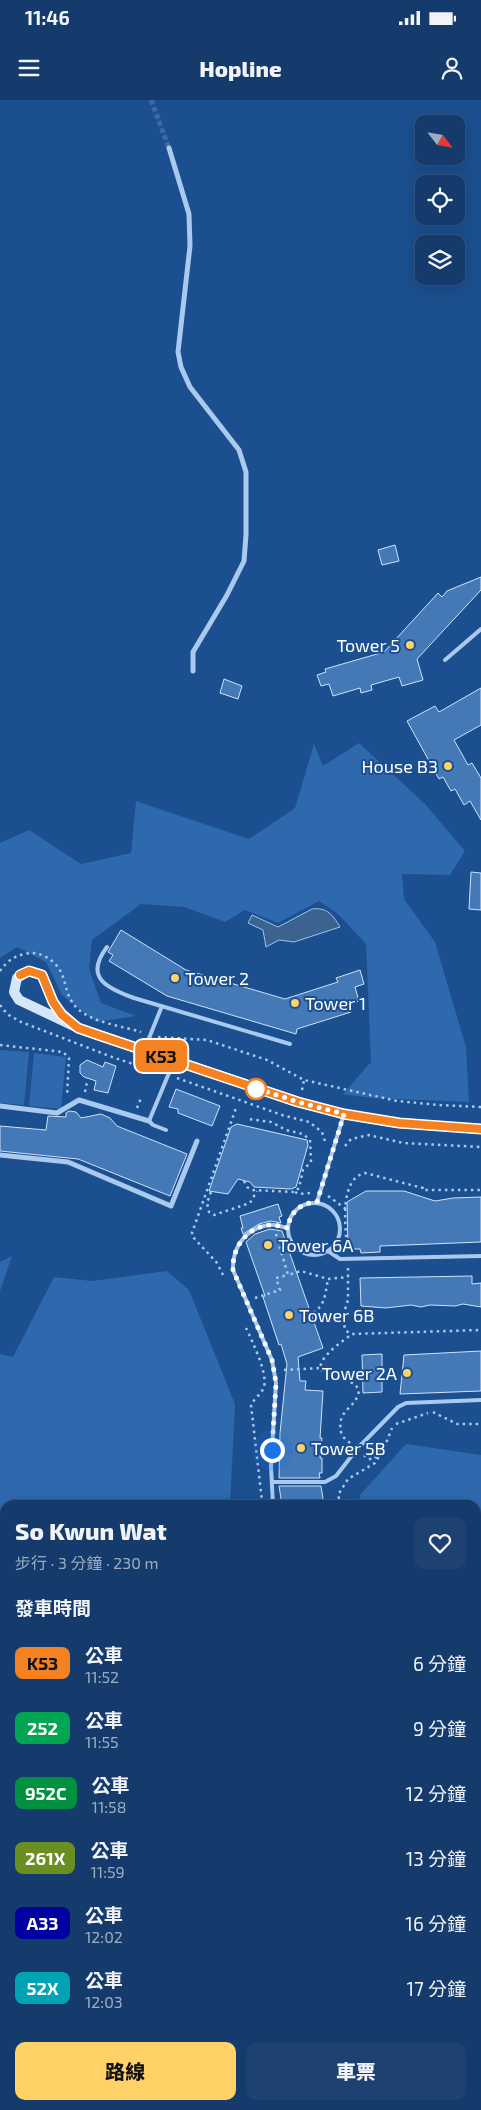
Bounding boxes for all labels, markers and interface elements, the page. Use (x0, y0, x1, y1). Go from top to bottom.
text: 11:46 (25, 6, 70, 29)
icon: menu (15, 54, 43, 82)
icon: person (438, 54, 466, 82)
text: Hopline (199, 55, 282, 81)
north arrow (415, 115, 465, 165)
map controls (415, 115, 465, 285)
button: locate (415, 175, 465, 225)
button: layers (415, 235, 465, 285)
place label: Tower 5 (336, 634, 400, 656)
marker: Tower 5 (404, 639, 416, 651)
place label: House B3 (362, 755, 438, 777)
marker: House B3 (442, 760, 454, 772)
place label: Tower 2 (185, 967, 249, 989)
marker: Tower 2 (169, 972, 181, 984)
place label: Tower 1 (305, 992, 366, 1014)
marker: Tower 1 (289, 997, 301, 1009)
line badge: K53 (132, 1040, 190, 1072)
text: K53 (145, 1045, 177, 1067)
unlabelled marker (245, 1078, 267, 1100)
place label: Tower 6A (278, 1234, 354, 1256)
marker: Tower 6A (262, 1239, 274, 1251)
place label: Tower 6B (299, 1304, 374, 1326)
marker: Tower 6B (283, 1309, 295, 1321)
place label: Tower 2A (322, 1362, 398, 1384)
marker: Tower 2A (401, 1367, 413, 1379)
place label: Tower 5B (311, 1437, 386, 1459)
your location (260, 1438, 285, 1463)
marker: Tower 5B (295, 1442, 307, 1454)
text: So Kwun Wat (15, 1516, 167, 1545)
button: heart (414, 1517, 466, 1569)
text: 步行 · 3 分鐘 · 230 m (15, 1553, 158, 1572)
text: 發車時間 (15, 1596, 91, 1619)
text: 公車 (85, 1643, 123, 1666)
text: K53 (27, 1652, 58, 1674)
text: 6 分鐘 (413, 1652, 466, 1675)
text: 11:52 (85, 1667, 119, 1686)
text: 公車 (85, 1708, 123, 1731)
text: 252 (27, 1717, 58, 1739)
text: 9 分鐘 (413, 1717, 466, 1740)
text: 11:55 (85, 1732, 119, 1751)
text: 公車 (92, 1773, 130, 1796)
text: 952C (25, 1782, 67, 1804)
text: 12 分鐘 (406, 1782, 466, 1805)
text: 11:58 (92, 1797, 126, 1816)
text: 公車 (90, 1838, 128, 1861)
text: 261X (25, 1847, 65, 1869)
text: 13 分鐘 (406, 1847, 466, 1870)
text: 11:59 (90, 1862, 125, 1881)
text: 公車 (85, 1903, 123, 1926)
text: A33 (26, 1912, 59, 1934)
text: 16 分鐘 (405, 1912, 466, 1935)
text: 12:02 (85, 1927, 123, 1946)
text: 公車 (85, 1968, 123, 1991)
text: 52X (27, 1977, 59, 1999)
text: 17 分鐘 (406, 1977, 466, 2000)
text: 12:03 (85, 1992, 123, 2011)
button: 路線 (15, 2042, 236, 2100)
button: 車票 (246, 2042, 466, 2100)

